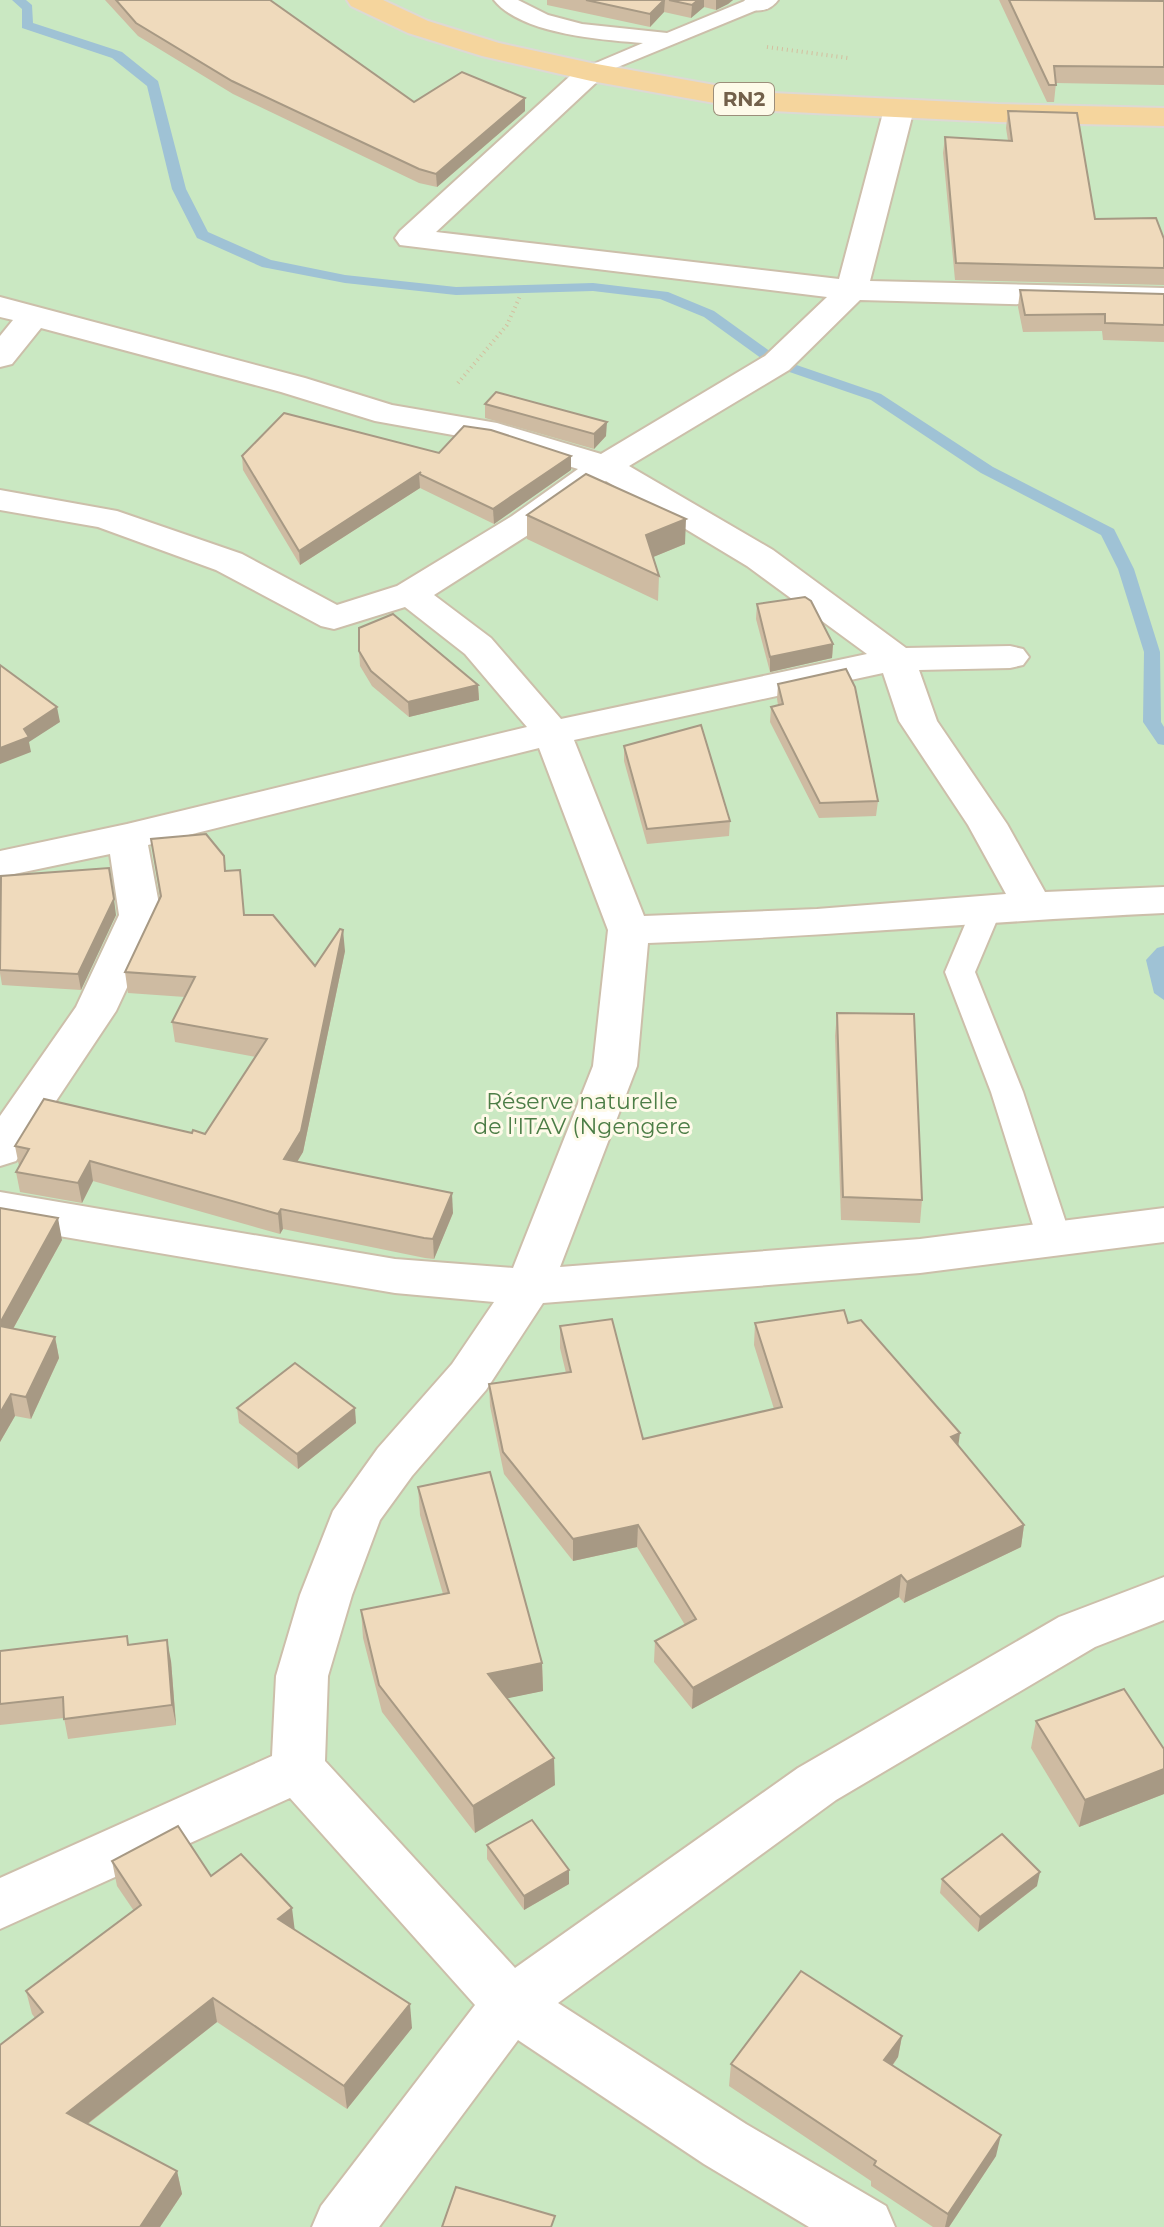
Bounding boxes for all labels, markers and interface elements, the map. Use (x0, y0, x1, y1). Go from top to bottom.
road number: RN2 (714, 83, 774, 115)
park label: Réserve naturelle de l'ITAV (Ngengere (473, 1088, 691, 1140)

